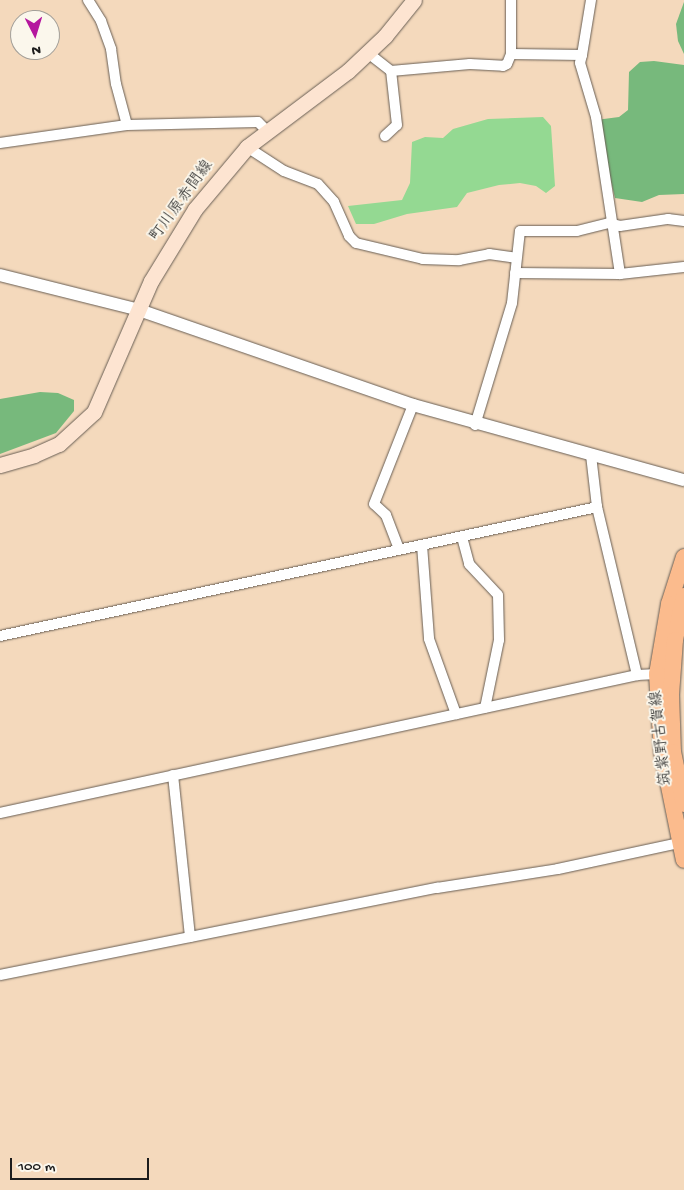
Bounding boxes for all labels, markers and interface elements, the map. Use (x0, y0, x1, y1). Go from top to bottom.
north arrow (10, 10, 60, 60)
text: N (31, 41, 42, 58)
street label: 町川原赤間線 (147, 158, 219, 246)
street label: 筑紫野古賀線 (648, 689, 678, 787)
scale bar (12, 1148, 151, 1180)
text: 100 m (18, 1158, 55, 1176)

